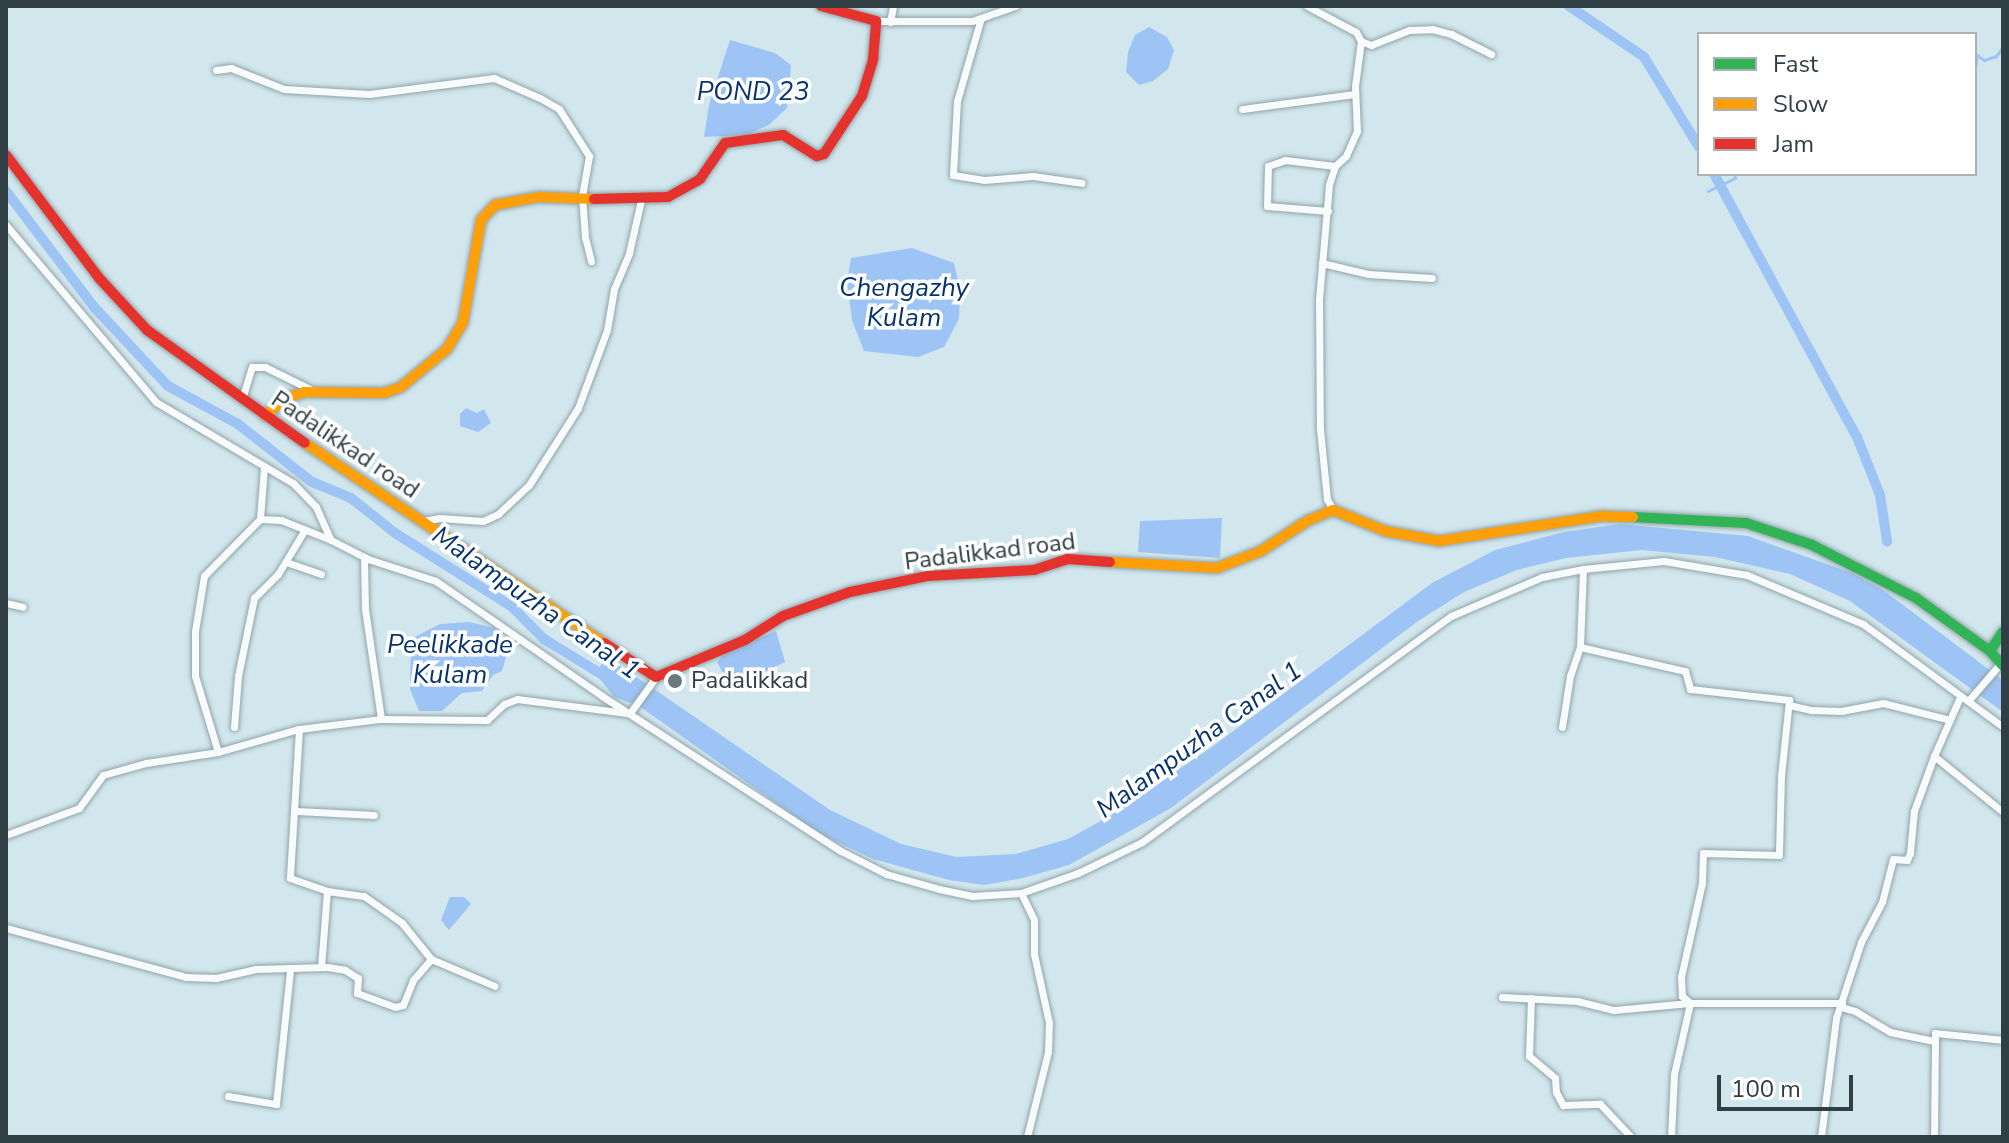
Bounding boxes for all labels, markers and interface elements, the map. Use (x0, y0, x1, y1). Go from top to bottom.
legend (1697, 32, 1977, 176)
text: Fast (1773, 48, 1818, 80)
water label: POND 23 (697, 76, 809, 108)
text: Slow (1773, 88, 1828, 120)
text: Jam (1773, 128, 1814, 160)
water label: Chengazhy Kulam (839, 272, 969, 334)
street label: Padalikkad road (266, 385, 424, 505)
water label: Malampuzha Canal 1 (426, 520, 646, 686)
street label: Padalikkad road (903, 527, 1077, 577)
water label: Peelikkade Kulam (387, 629, 513, 690)
water label: Malampuzha Canal 1 (1090, 655, 1308, 825)
place label: Padalikkad (691, 667, 808, 695)
marker: Padalikkad (666, 672, 684, 690)
scale bar (1721, 1059, 1857, 1109)
text: 100 m (1731, 1073, 1801, 1105)

